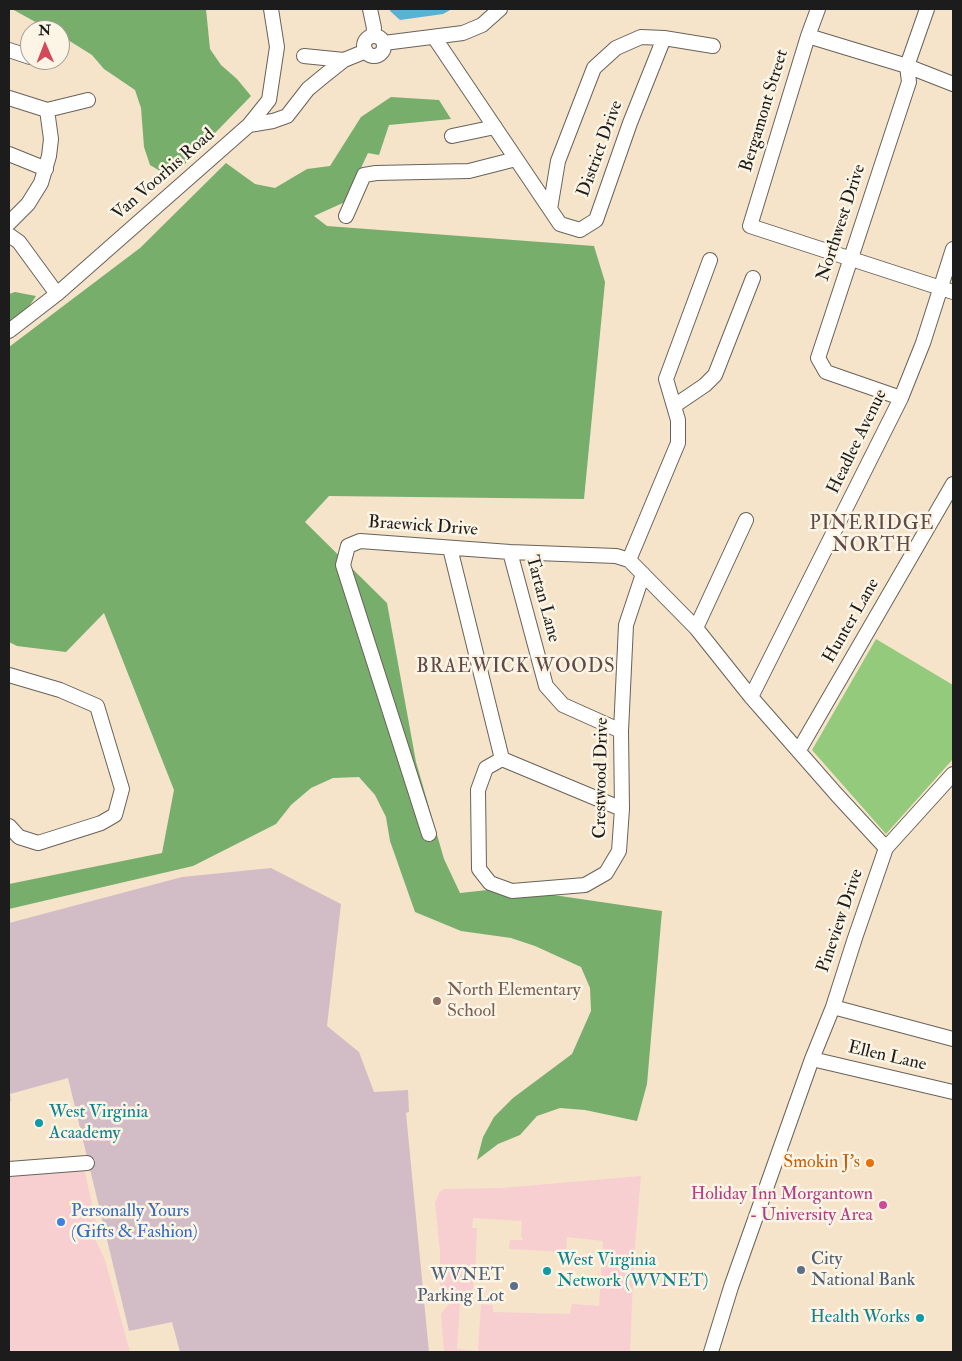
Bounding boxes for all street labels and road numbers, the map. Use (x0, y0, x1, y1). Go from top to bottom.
street label: Bergamont Street (736, 47, 794, 175)
street label: District Drive (574, 98, 628, 200)
street label: Van Voorhis Road (108, 125, 220, 225)
street label: Northwest Drive (813, 162, 871, 284)
street label: Headlee Avenue (823, 386, 893, 498)
street label: Braewick Drive (367, 512, 479, 542)
street label: Tartan Lane (520, 553, 564, 645)
street label: Hunter Lane (819, 575, 885, 667)
street label: Crestwood Drive (590, 717, 614, 839)
street label: Pineview Drive (813, 866, 869, 976)
street label: Ellen Lane (846, 1037, 928, 1077)

